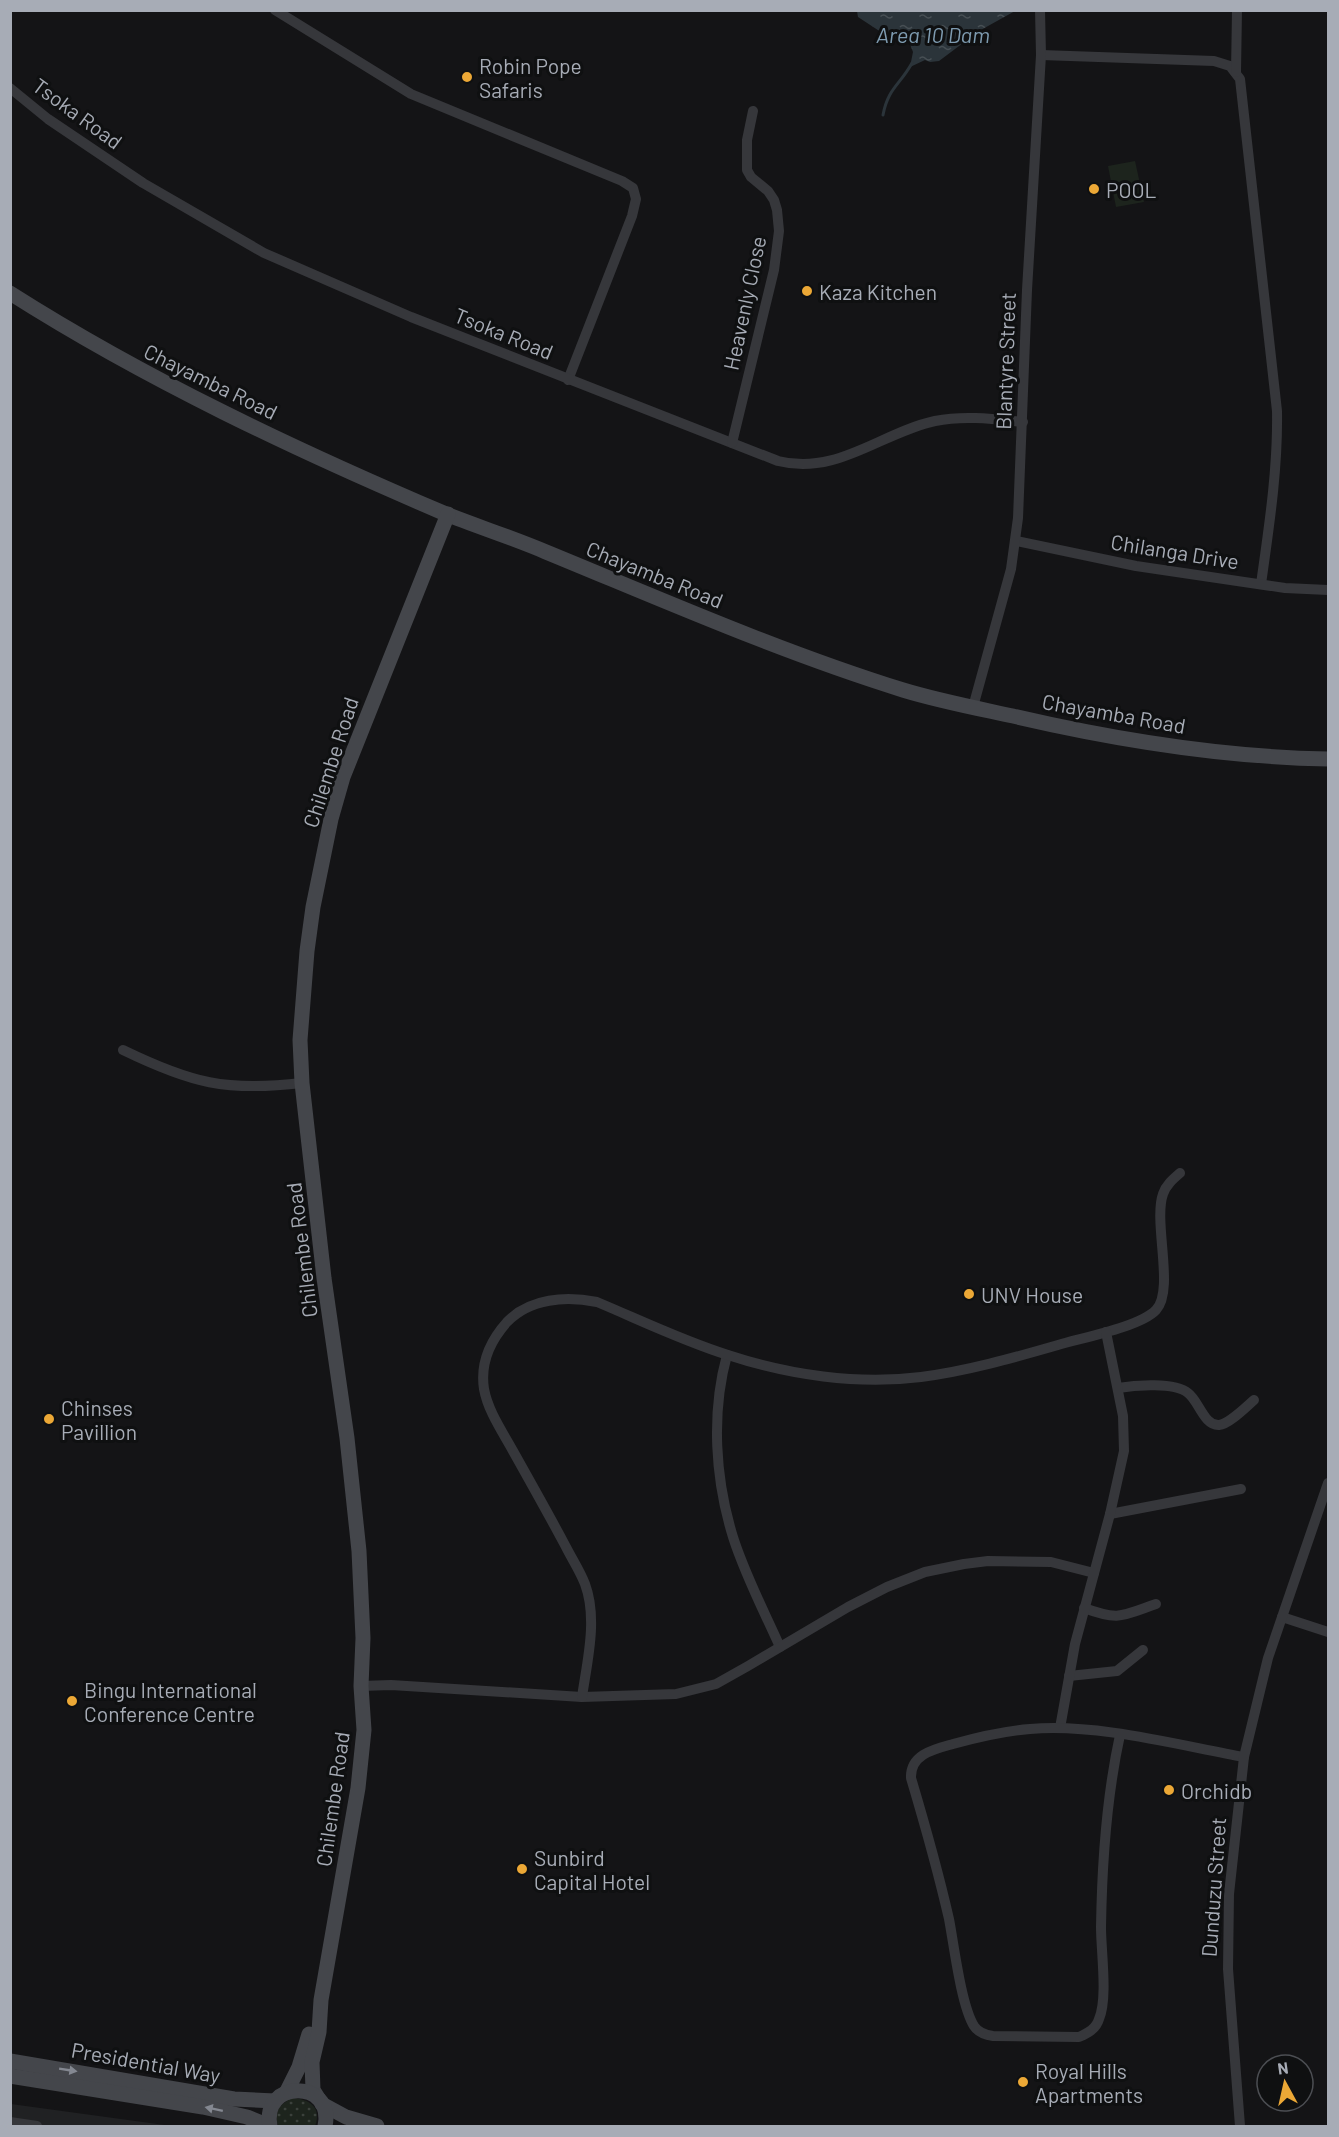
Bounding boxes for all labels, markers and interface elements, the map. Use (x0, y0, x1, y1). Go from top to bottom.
water label: Area 10 Dam (876, 21, 990, 47)
place label: Robin Pope Safaris (479, 53, 582, 102)
marker: Robin Pope Safaris (460, 70, 474, 84)
street label: Tsoka Road (29, 72, 127, 154)
place label: POOL (1106, 177, 1157, 202)
marker: POOL (1087, 182, 1101, 196)
street label: Heavenly Close (718, 234, 770, 372)
place label: Kaza Kitchen (819, 279, 937, 304)
marker: Kaza Kitchen (800, 284, 814, 298)
street label: Blantyre Street (990, 292, 1020, 430)
street label: Tsoka Road (451, 302, 557, 364)
street label: Chayamba Road (140, 338, 282, 424)
street label: Chilanga Drive (1109, 529, 1241, 573)
street label: Chayamba Road (583, 535, 727, 613)
street label: Chayamba Road (1040, 688, 1188, 738)
street label: Chilembe Road (297, 693, 363, 831)
street label: Chilembe Road (280, 1181, 322, 1319)
place label: UNV House (981, 1282, 1083, 1307)
marker: UNV House (962, 1287, 976, 1301)
place label: Chinses Pavillion (61, 1395, 137, 1444)
marker: Chinses Pavillion (42, 1412, 56, 1426)
place label: Bingu International Conference Centre (84, 1677, 257, 1726)
marker: Bingu International Conference Centre (65, 1694, 79, 1708)
street label: Chilembe Road (310, 1730, 354, 1868)
place label: Orchidb (1181, 1778, 1252, 1803)
marker: Orchidb (1162, 1783, 1176, 1797)
street label: Dunduzu Street (1196, 1816, 1230, 1958)
place label: Sunbird Capital Hotel (534, 1845, 650, 1894)
marker: Sunbird Capital Hotel (515, 1862, 529, 1876)
street label: Presidential Way (70, 2037, 223, 2087)
north arrow (1255, 2053, 1315, 2113)
place label: Royal Hills Apartments (1035, 2058, 1143, 2107)
text: N (1276, 2058, 1289, 2078)
one-way arrow (59, 2066, 78, 2075)
marker: Royal Hills Apartments (1016, 2075, 1030, 2089)
one-way arrow (204, 2104, 223, 2113)

